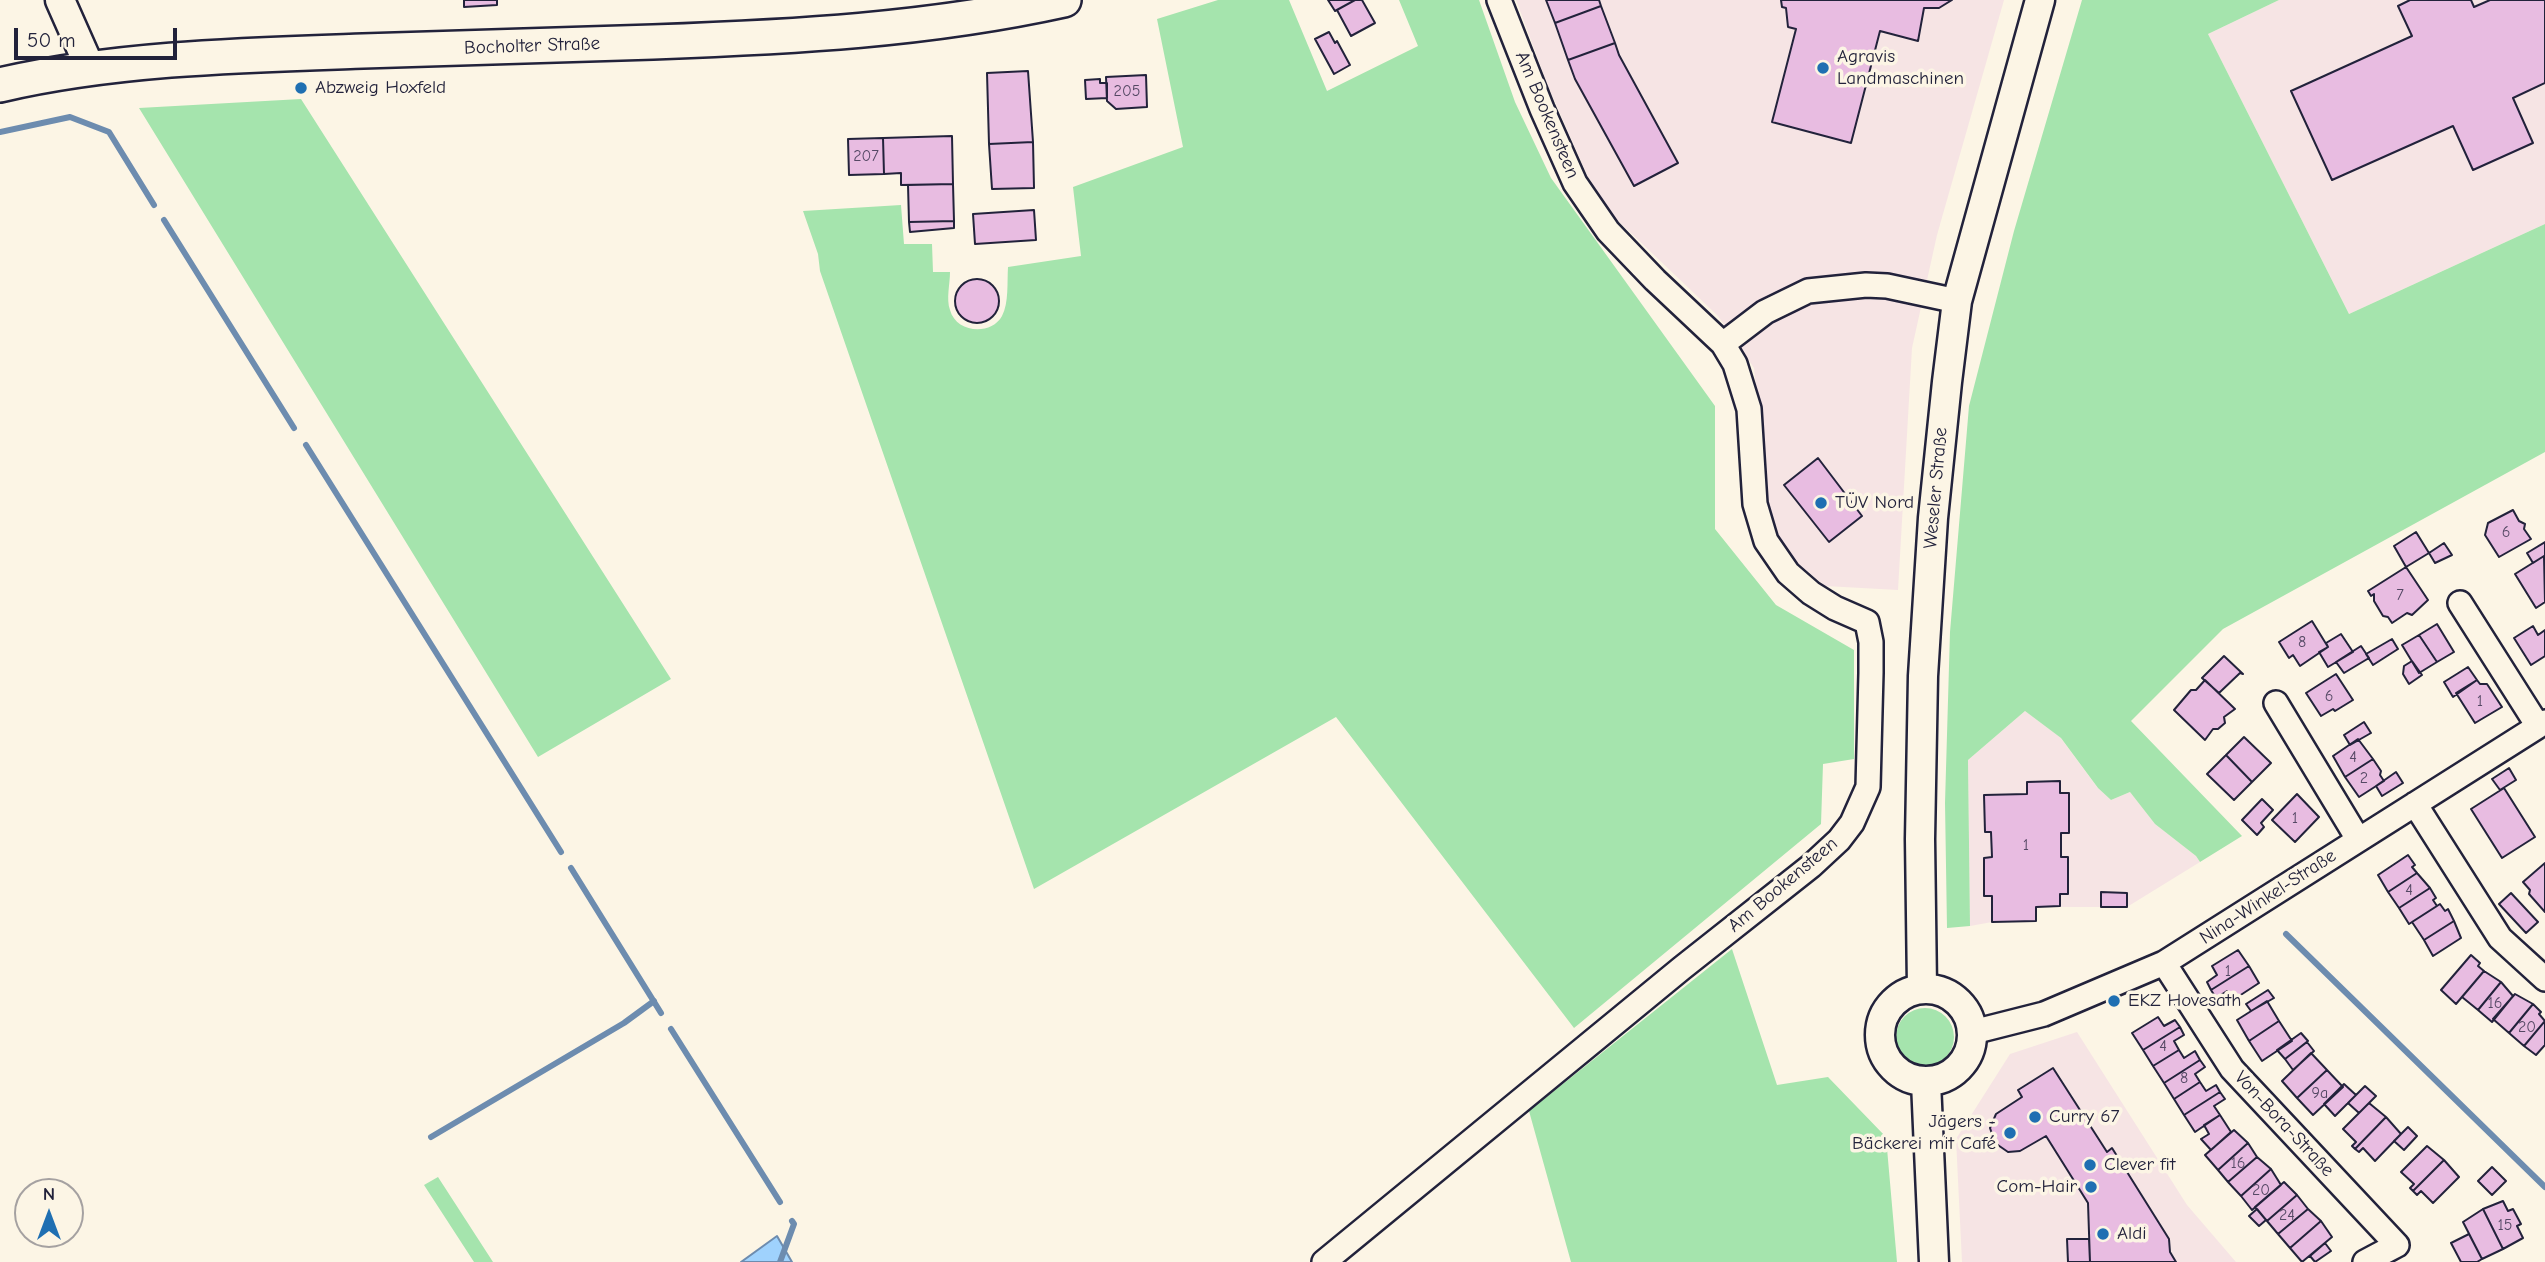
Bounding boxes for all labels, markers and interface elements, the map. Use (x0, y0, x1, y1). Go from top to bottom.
scale bar (18, 14, 180, 58)
text: 50 m (27, 28, 76, 52)
street label: Bocholter Straße (464, 32, 600, 60)
place label: Agravis Landmaschinen (1837, 46, 1964, 90)
street label: Am Bookensteen (1510, 48, 1584, 182)
marker: Agravis Landmaschinen (1815, 60, 1831, 76)
place label: Abzweig Hoxfeld (315, 77, 446, 99)
marker: Abzweig Hoxfeld (293, 80, 309, 96)
house number: 205 (1114, 81, 1140, 101)
house number: 207 (853, 146, 879, 166)
street label: Weseler Straße (1919, 426, 1953, 550)
place label: TÜV Nord (1835, 492, 1914, 514)
marker: TÜV Nord (1813, 495, 1829, 511)
house number: 6 (2502, 522, 2510, 542)
house number: 7 (2396, 585, 2404, 605)
house number: 8 (2298, 632, 2306, 652)
house number: 6 (2325, 686, 2333, 706)
house number: 1 (2477, 691, 2483, 711)
house number: 4 (2349, 747, 2357, 767)
house number: 2 (2360, 768, 2368, 788)
house number: 1 (2292, 808, 2298, 828)
street label: Am Bookensteen (1724, 833, 1842, 937)
house number: 1 (2023, 835, 2029, 855)
street label: Nina-Winkel-Straße (2196, 844, 2340, 950)
house number: 4 (2405, 880, 2413, 900)
house number: 1 (2225, 961, 2231, 981)
place label: EKZ Hovesath (2128, 990, 2241, 1012)
marker: EKZ Hovesath (2106, 993, 2122, 1009)
house number: 16 (2487, 993, 2503, 1013)
house number: 20 (2518, 1017, 2536, 1037)
house number: 4 (2159, 1036, 2167, 1056)
street label: Von-Bora-Straße (2229, 1066, 2339, 1182)
house number: 8 (2180, 1068, 2188, 1088)
house number: 9a (2312, 1083, 2328, 1103)
place label: Curry 67 (2049, 1106, 2120, 1128)
marker: Curry 67 (2027, 1109, 2043, 1125)
place label: Jägers - Bäckerei mit Café (1852, 1111, 1996, 1155)
marker: Jägers - Bäckerei mit Café (2002, 1125, 2018, 1141)
house number: 16 (2230, 1153, 2246, 1173)
place label: Clever fit (2104, 1154, 2175, 1176)
marker: Clever fit (2082, 1157, 2098, 1173)
place label: Com-Hair (1997, 1176, 2077, 1198)
north arrow (14, 1178, 84, 1248)
marker: Com-Hair (2083, 1179, 2099, 1195)
house number: 20 (2252, 1180, 2270, 1200)
text: N (43, 1183, 55, 1205)
house number: 24 (2279, 1205, 2295, 1225)
house number: 15 (2497, 1215, 2513, 1235)
place label: Aldi (2117, 1223, 2147, 1245)
marker: Aldi (2095, 1226, 2111, 1242)

